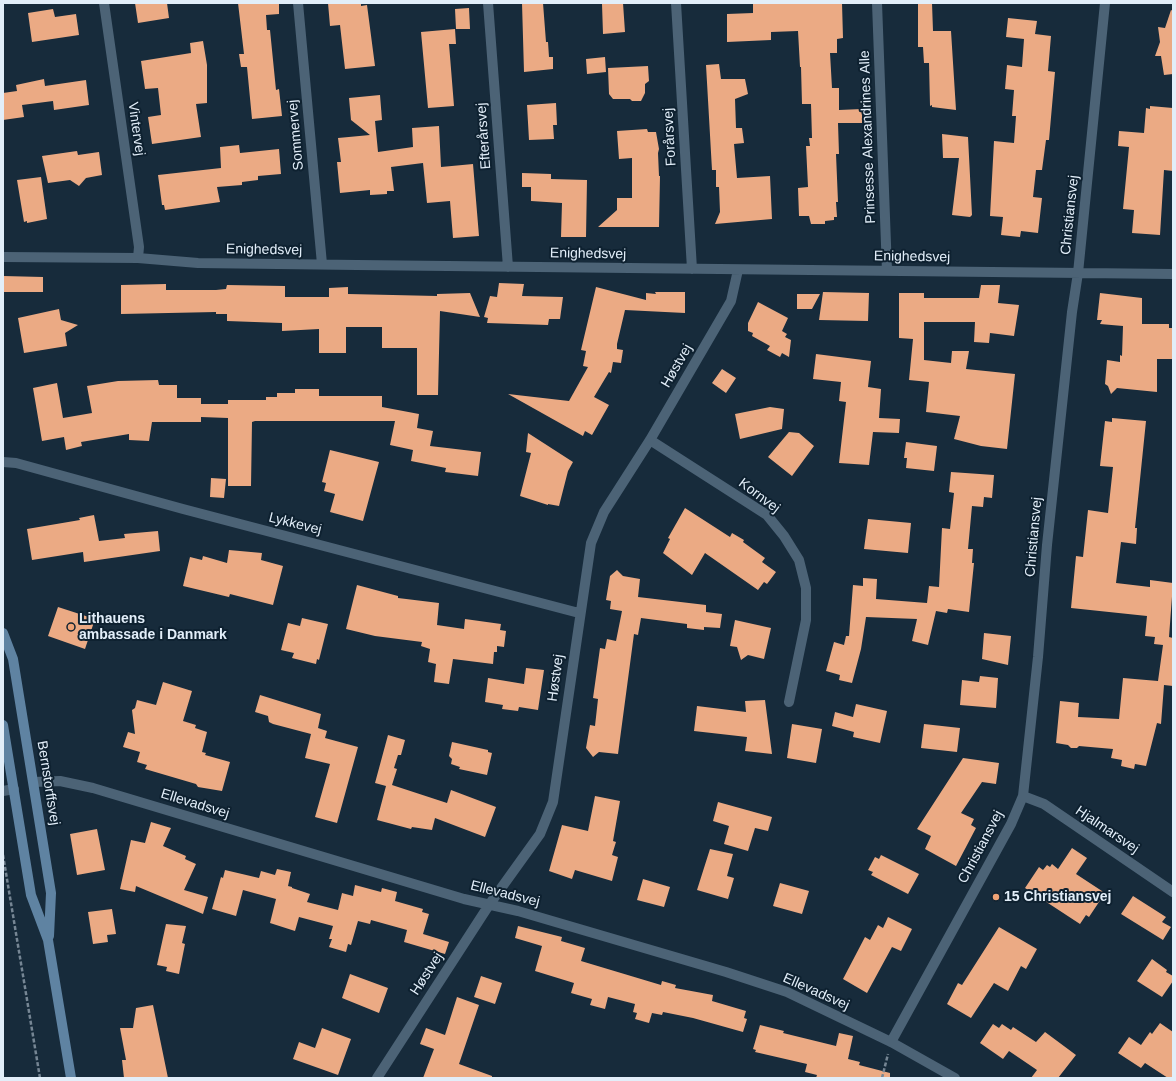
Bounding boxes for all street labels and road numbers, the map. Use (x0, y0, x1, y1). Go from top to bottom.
street label: Prinsesse Alexandrines Alle (857, 50, 879, 224)
street label: Sommervej (285, 99, 307, 171)
street label: Vintervej (124, 101, 148, 157)
street label: Efterårsvej (473, 102, 495, 170)
street label: Forårsvej (660, 107, 680, 167)
street label: Christiansvej (1057, 174, 1083, 256)
street label: Enighedsvej (226, 241, 302, 259)
street label: Enighedsvej (550, 245, 626, 263)
street label: Enighedsvej (874, 248, 950, 266)
street label: Høstvej (658, 341, 696, 391)
street label: Kornvej (735, 475, 783, 517)
street label: Christiansvej (1022, 496, 1046, 578)
street label: Lykkevej (267, 509, 323, 539)
street label: Høstvej (544, 653, 568, 703)
street label: Bernstorffsvej (33, 740, 63, 826)
street label: Ellevadsvej (159, 786, 231, 822)
street label: Hjalmarsvej (1072, 803, 1142, 857)
street label: Christiansvej (955, 808, 1007, 886)
street label: Ellevadsvej (469, 877, 541, 911)
street label: Høstvej (407, 950, 447, 998)
street label: Ellevadsvej (780, 970, 852, 1014)

